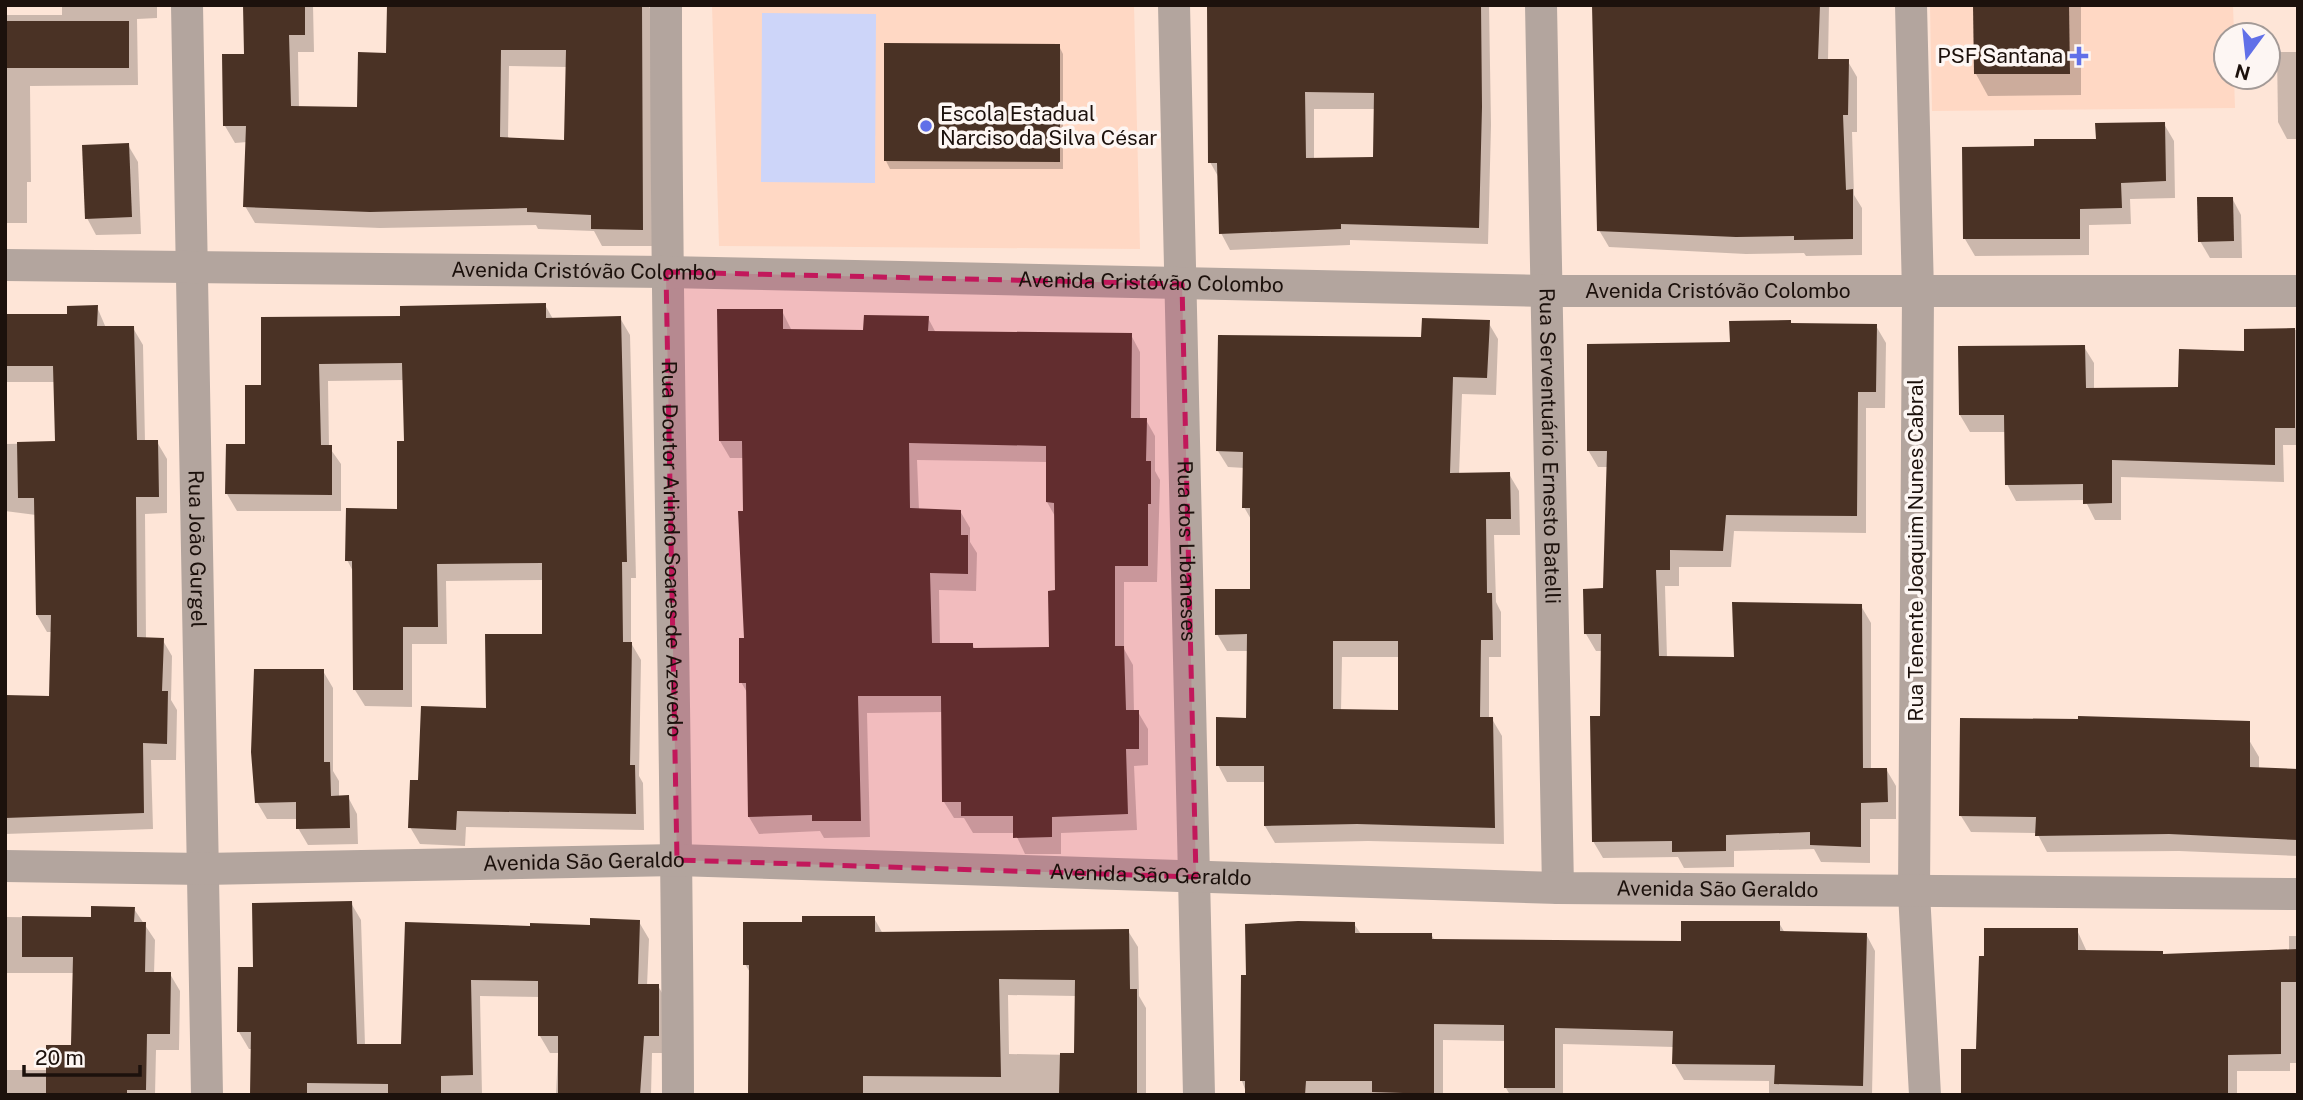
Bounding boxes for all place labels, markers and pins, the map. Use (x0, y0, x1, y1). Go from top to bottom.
place label: PSF Santana (1937, 43, 2063, 68)
marker: PSF Santana (2069, 46, 2089, 66)
place label: Escola Estadual Narciso da Silva César (940, 101, 1157, 150)
marker: Escola Estadual Narciso da Silva César (918, 118, 934, 134)

